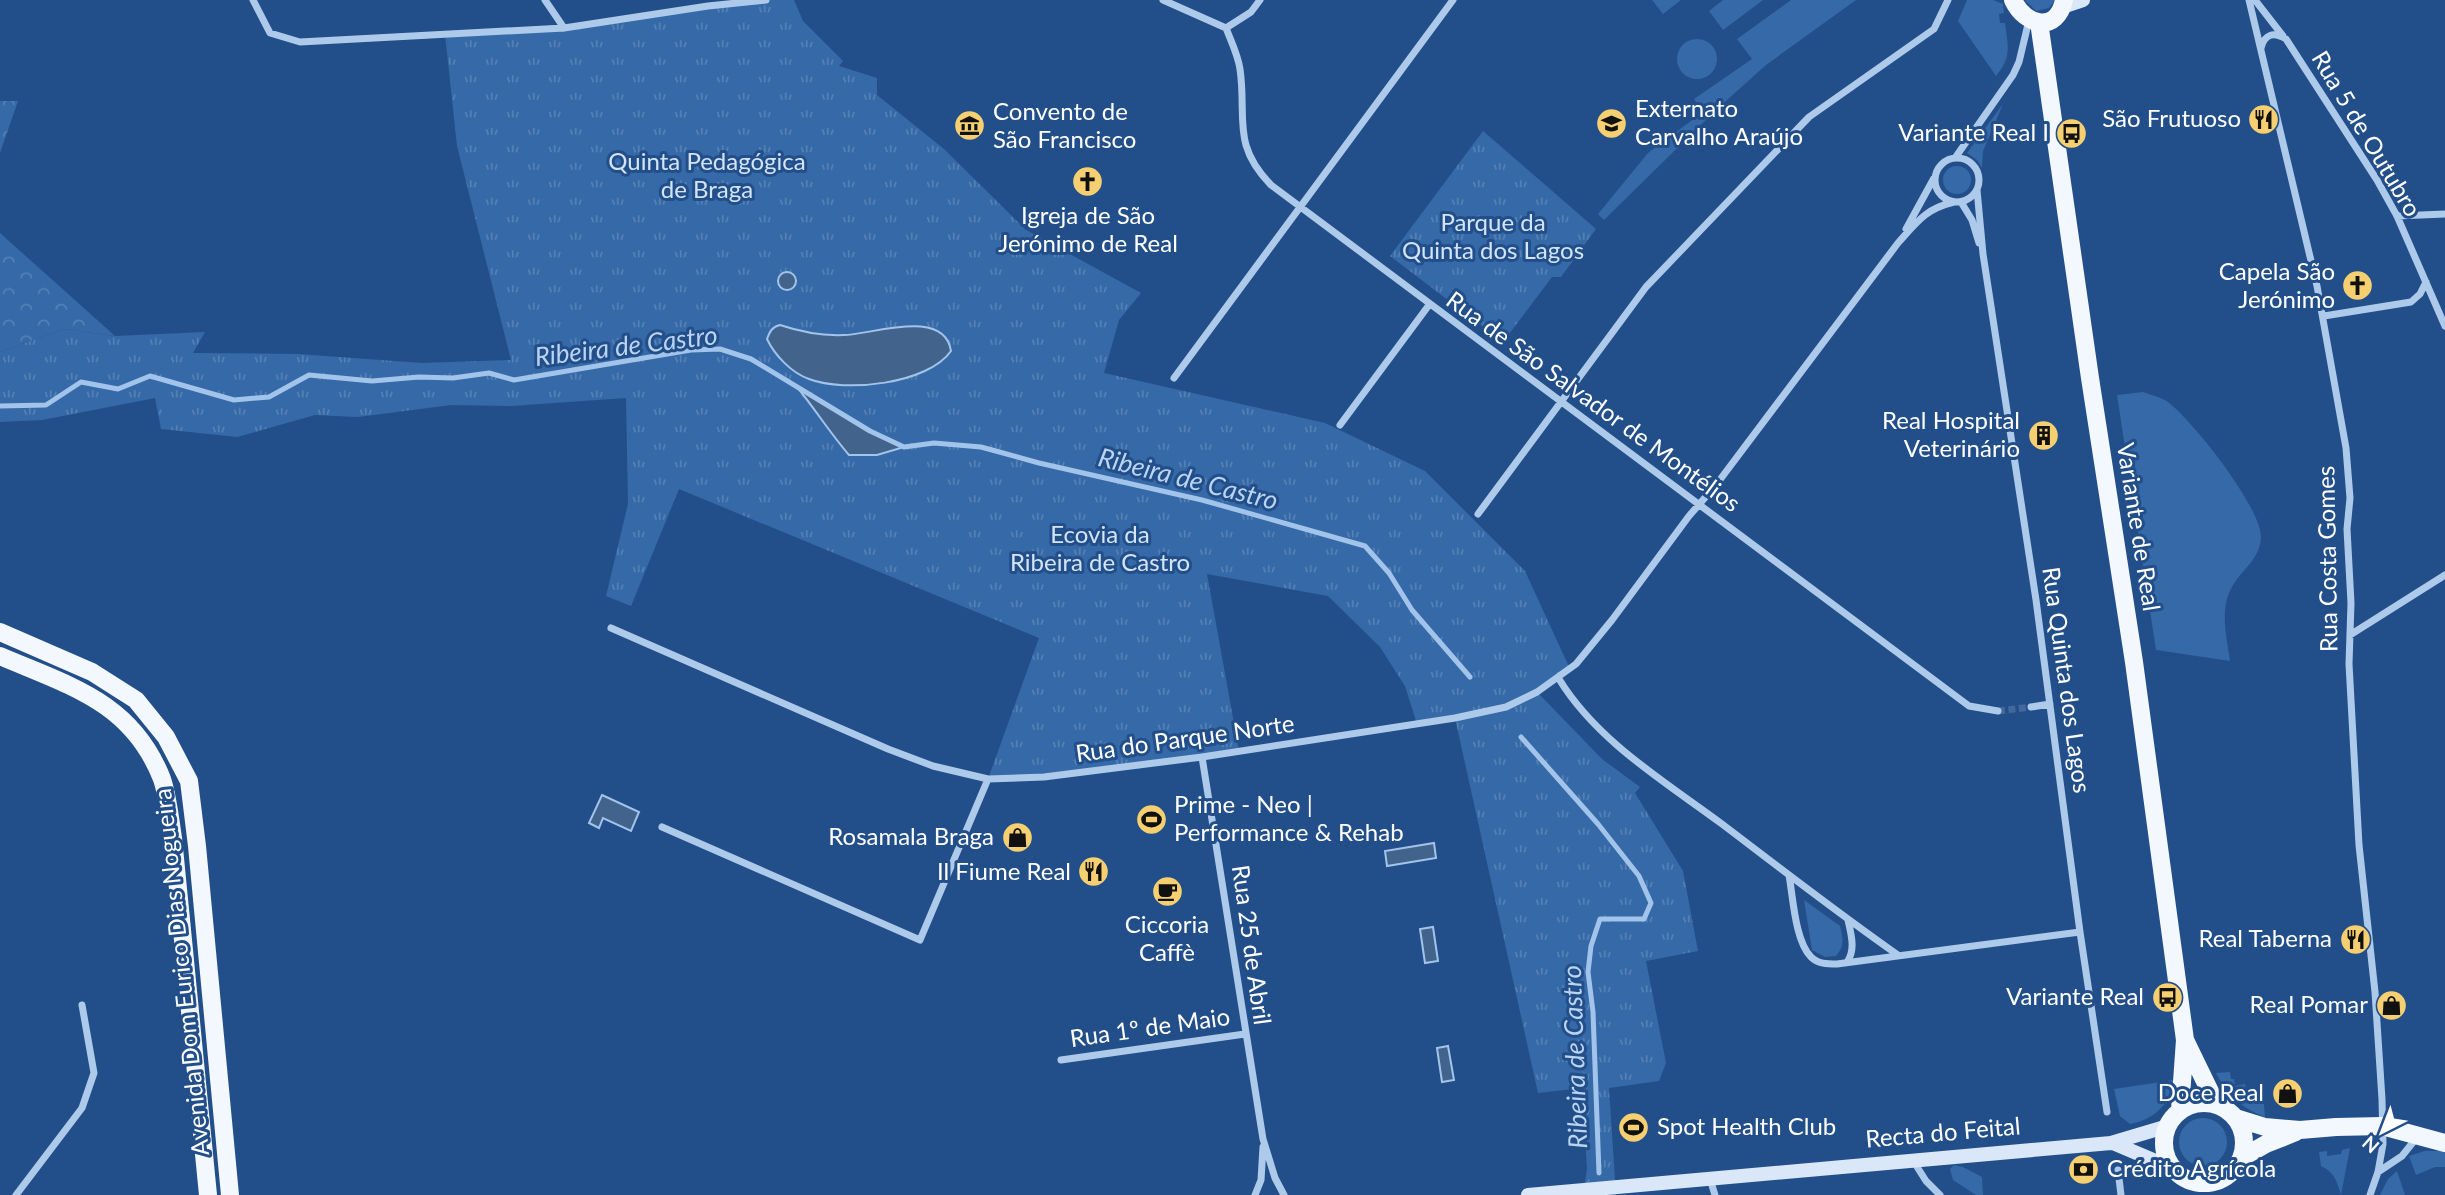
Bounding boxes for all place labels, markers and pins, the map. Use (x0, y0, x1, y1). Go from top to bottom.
place label: Externato Carvalho Araújo (1635, 93, 1803, 150)
place label: Convento de São Francisco (993, 96, 1136, 153)
restaurant icon: São Frutuoso (2247, 102, 2281, 136)
place label: São Frutuoso (2102, 103, 2241, 132)
school or university icon: Externato Carvalho Araújo (1595, 106, 1629, 140)
museum icon: Convento de São Francisco (953, 109, 987, 143)
bus stop icon: Variante Real I (2055, 116, 2089, 150)
place label: Variante Real I (1898, 117, 2049, 146)
church icon: Igreja de São Jerónimo de Real (1071, 165, 1105, 199)
place label: Igreja de São Jerónimo de Real (998, 200, 1178, 257)
place label: Capela São Jerónimo (2219, 256, 2335, 313)
church icon: Capela São Jerónimo (2341, 269, 2375, 303)
place label: Real Hospital Veterinário (1882, 405, 2020, 462)
building icon: Real Hospital Veterinário (2026, 418, 2060, 452)
place label: Prime - Neo | Performance & Rehab (1174, 789, 1404, 846)
sports icon: Prime - Neo | Performance & Rehab (1134, 802, 1168, 836)
shop icon: Rosamala Braga (1000, 820, 1034, 854)
place label: Rosamala Braga (828, 821, 994, 850)
restaurant icon: Il Fiume Real (1077, 855, 1111, 889)
place label: Il Fiume Real (937, 856, 1071, 885)
cafe icon: Ciccoria Caffè (1150, 874, 1184, 908)
place label: Ciccoria Caffè (1125, 909, 1209, 966)
restaurant icon: Real Taberna (2338, 922, 2372, 956)
place label: Real Taberna (2199, 923, 2332, 952)
bus stop icon: Variante Real (2150, 980, 2184, 1014)
place label: Variante Real (2006, 981, 2144, 1010)
shop icon: Real Pomar (2374, 988, 2408, 1022)
place label: Real Pomar (2250, 989, 2368, 1018)
shop icon: Doce Real (2270, 1076, 2304, 1110)
place label: Doce Real (2158, 1077, 2264, 1106)
sports icon: Spot Health Club (1617, 1110, 1651, 1144)
place label: Spot Health Club (1657, 1111, 1836, 1140)
bank icon: Crédito Agrícola (2067, 1152, 2101, 1186)
place label: Crédito Agrícola (2107, 1153, 2276, 1182)

